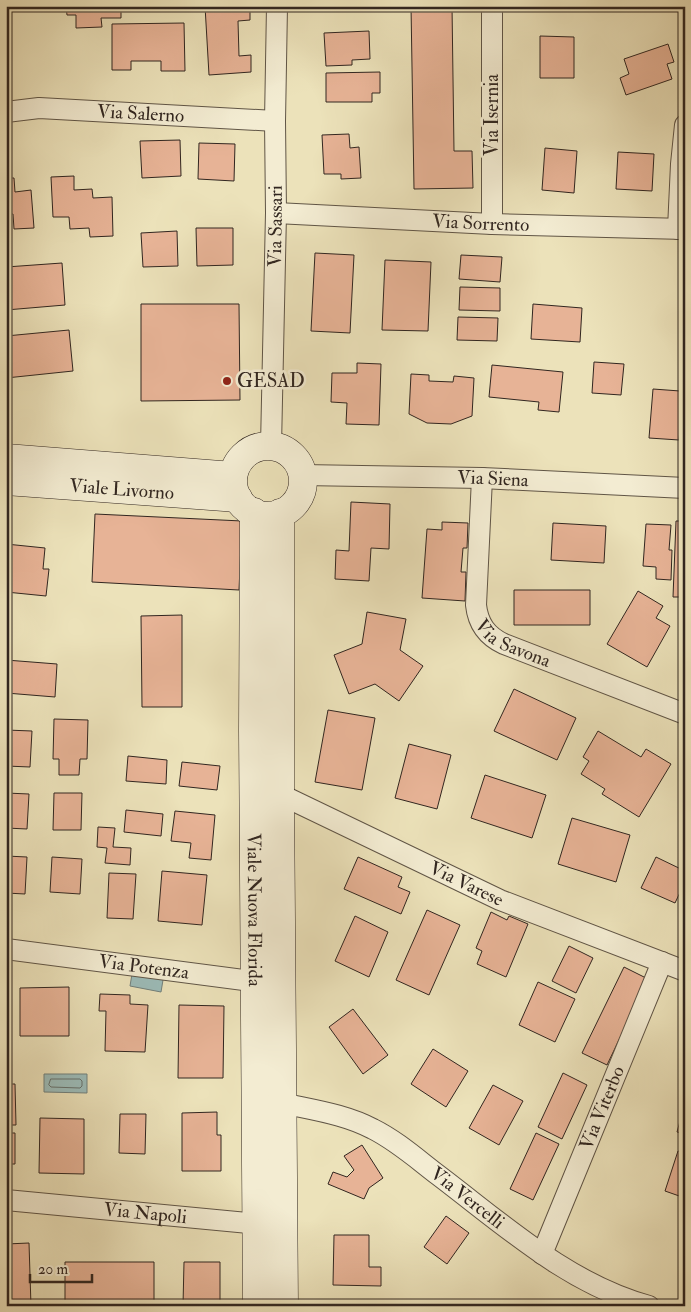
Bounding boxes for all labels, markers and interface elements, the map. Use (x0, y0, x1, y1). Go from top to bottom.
street label: Via Isernia (480, 74, 504, 156)
street label: Via Salerno (96, 99, 185, 128)
street label: Via Sassari (263, 185, 288, 267)
street label: Via Sorrento (432, 209, 530, 237)
place label: GESAD (237, 369, 305, 393)
marker: GESAD (221, 375, 233, 387)
street label: Via Siena (457, 466, 529, 492)
street label: Viale Livorno (68, 474, 175, 505)
street label: Via Savona (469, 615, 554, 673)
street label: Viale Nuova Florida (242, 833, 267, 987)
street label: Via Varese (425, 856, 507, 912)
street label: Via Potenza (97, 949, 191, 985)
street label: Via Viterbo (574, 1062, 630, 1153)
street label: Via Vercelli (426, 1162, 509, 1234)
street label: Via Napoli (103, 1197, 188, 1229)
scale bar (30, 1252, 92, 1284)
text: 20 m (38, 1260, 68, 1279)

